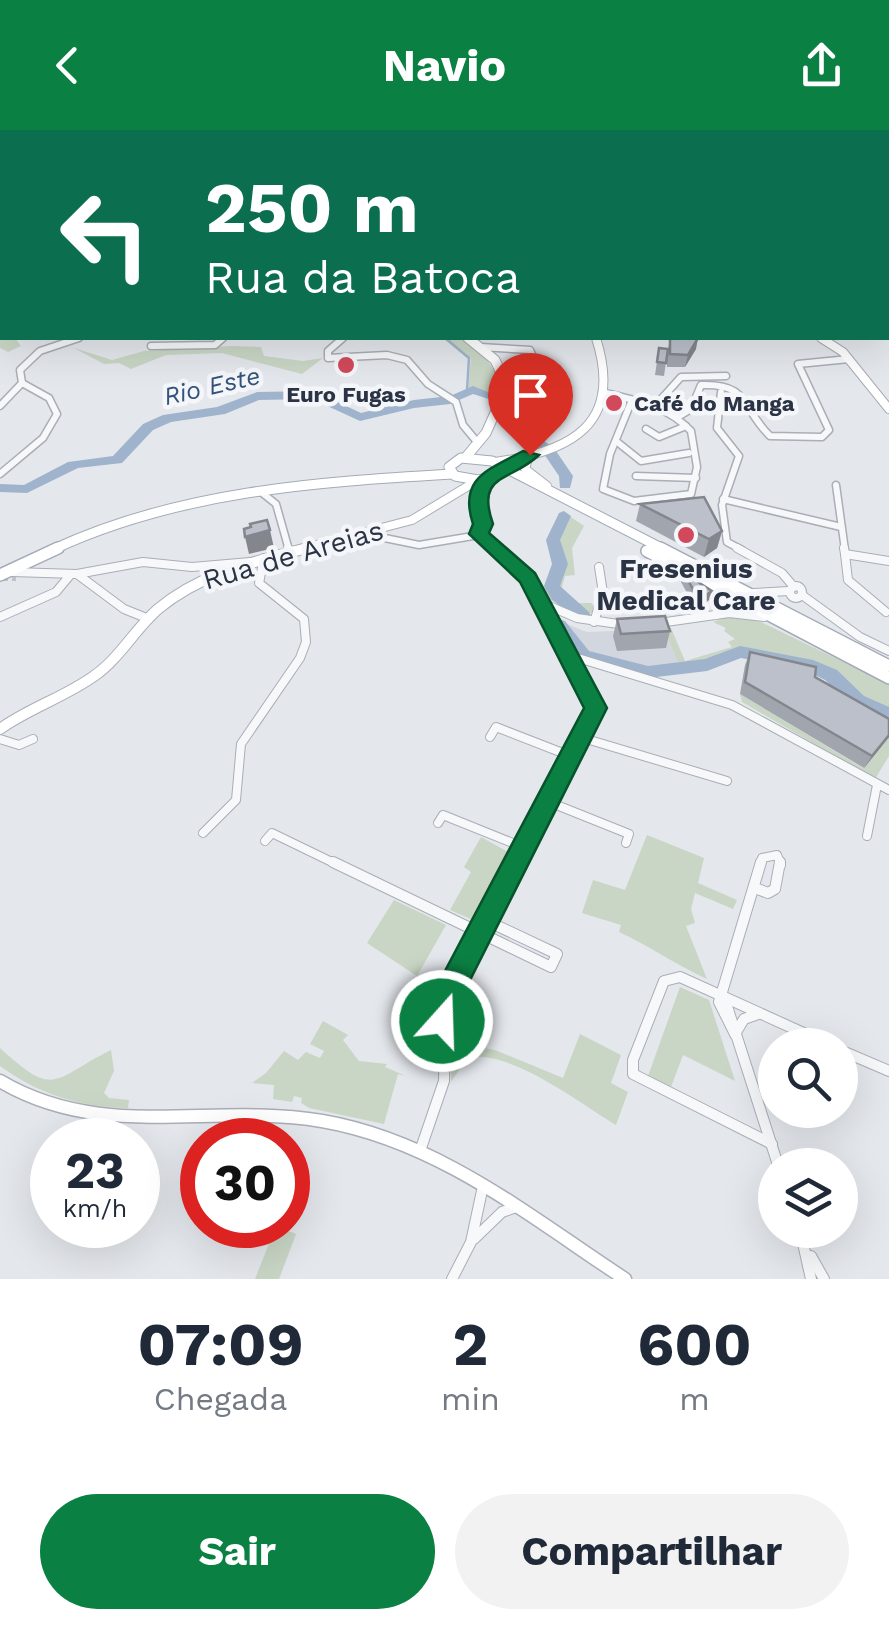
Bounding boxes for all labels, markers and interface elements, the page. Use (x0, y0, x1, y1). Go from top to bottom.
icon: back (40, 38, 95, 93)
icon: share (794, 38, 849, 93)
text: Navio (383, 39, 506, 92)
text: 250 m (205, 167, 419, 249)
icon: left (40, 170, 170, 300)
text: Rua da Batoca (205, 251, 520, 304)
pin (488, 353, 573, 456)
marker: Euro Fugas (335, 354, 357, 376)
water label: Rio Este (161, 361, 263, 411)
icon: arrive (503, 368, 558, 423)
place label: Euro Fugas (286, 382, 406, 407)
place label: Café do Manga (634, 391, 795, 416)
marker: Café do Manga (603, 392, 625, 414)
street label: Rua de Areias (199, 513, 387, 597)
marker: Fresenius Medical Care (675, 524, 697, 546)
place label: Fresenius Medical Care (596, 552, 776, 617)
position arrow (390, 969, 494, 1073)
map controls (758, 1028, 858, 1248)
button: search (758, 1028, 858, 1128)
speed limit sign: 30 (180, 1118, 310, 1248)
text: 23 (65, 1141, 125, 1200)
button: layers (758, 1148, 858, 1248)
text: km/h (63, 1194, 127, 1223)
text: 07:09 (137, 1309, 304, 1380)
text: 2 (453, 1309, 488, 1380)
text: 600 (637, 1309, 752, 1380)
text: Chegada (154, 1380, 287, 1418)
text: min (441, 1380, 500, 1418)
text: m (679, 1380, 710, 1418)
button: Sair (40, 1494, 435, 1609)
button: Compartilhar (455, 1494, 849, 1609)

